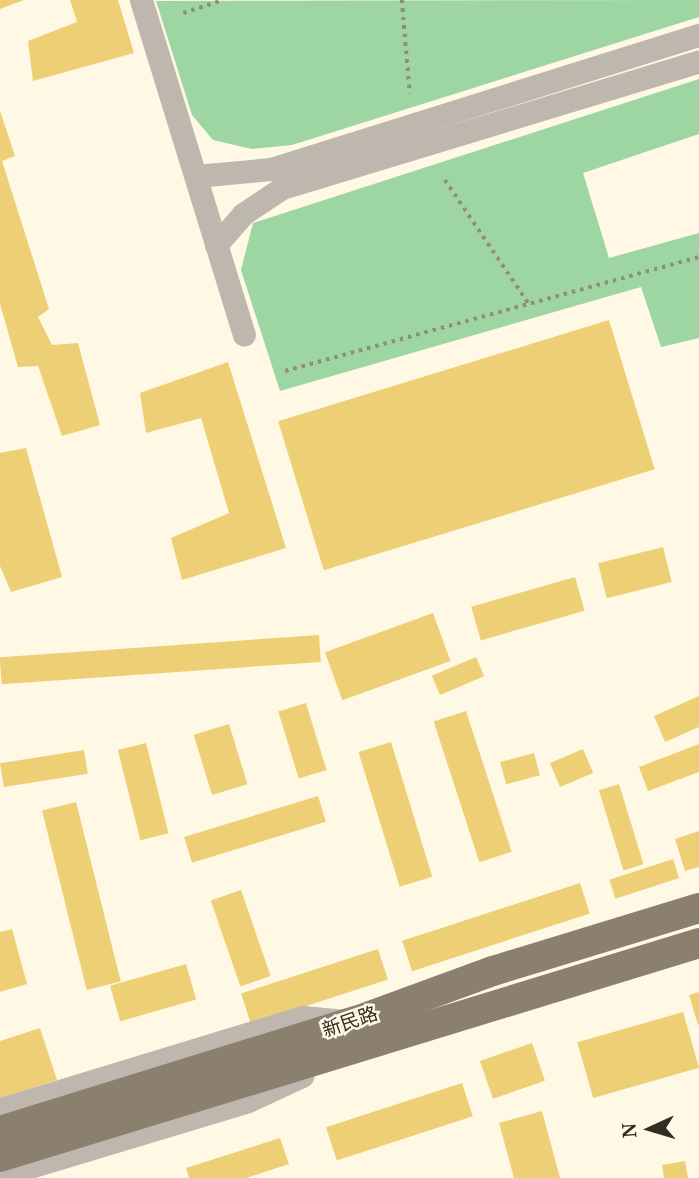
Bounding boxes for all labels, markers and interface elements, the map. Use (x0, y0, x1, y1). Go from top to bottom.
street label: 新民路 (319, 1002, 381, 1042)
north arrow (615, 1094, 685, 1164)
text: N (616, 1122, 643, 1139)

